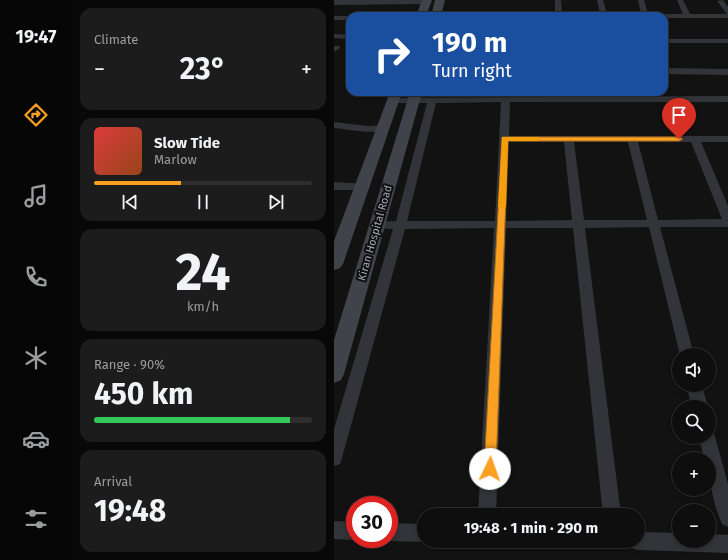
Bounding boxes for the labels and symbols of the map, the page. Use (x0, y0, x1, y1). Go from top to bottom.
pin (662, 98, 696, 139)
street label: Kiran Hospital Road (355, 184, 395, 282)
position arrow (469, 448, 511, 490)
speed limit sign: 30 (346, 496, 398, 548)

